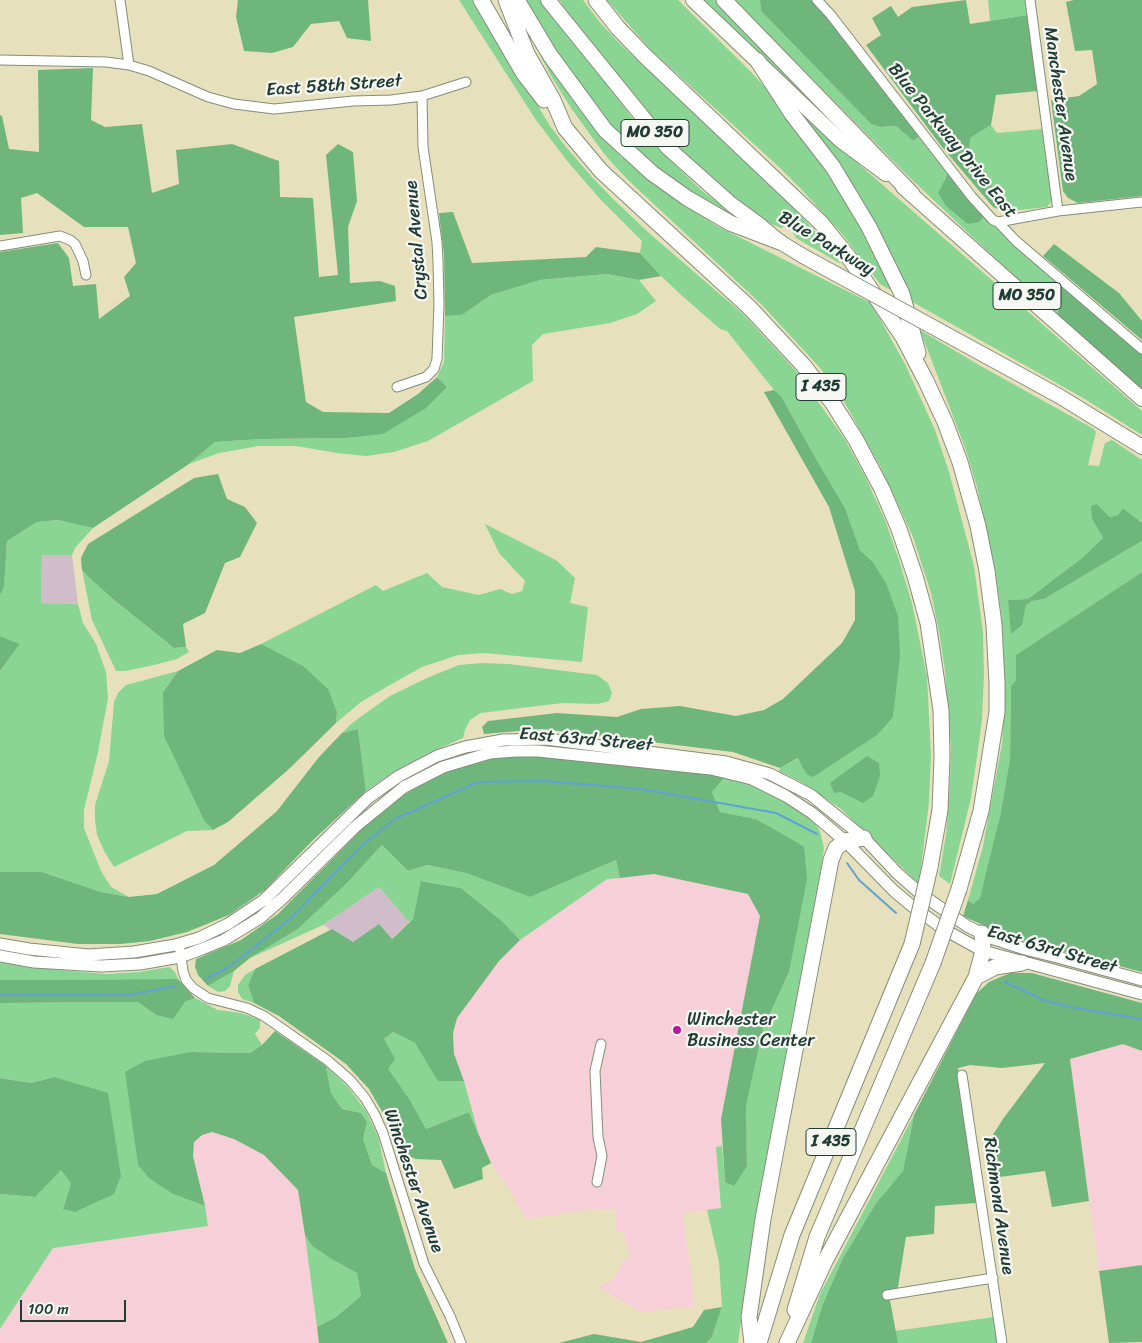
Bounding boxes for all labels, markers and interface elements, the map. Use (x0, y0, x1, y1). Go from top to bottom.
street label: Manchester Avenue (1038, 26, 1082, 182)
street label: Blue Parkway Drive East (883, 59, 1021, 223)
street label: East 58th Street (265, 70, 403, 102)
road number: MO 350 (621, 120, 689, 146)
street label: Crystal Avenue (401, 180, 433, 300)
street label: Blue Parkway (774, 207, 878, 281)
road number: MO 350 (993, 282, 1061, 310)
road number: I 435 (796, 374, 846, 401)
street label: East 63rd Street (518, 723, 654, 757)
street label: East 63rd Street (985, 921, 1119, 979)
place label: Winchester Business Center (687, 1009, 815, 1052)
marker: Winchester Business Center (671, 1024, 683, 1036)
street label: Winchester Avenue (378, 1106, 448, 1256)
road number: I 435 (806, 1128, 856, 1156)
street label: Richmond Avenue (978, 1136, 1018, 1276)
scale bar (22, 1290, 129, 1322)
text: 100 m (28, 1296, 69, 1322)

